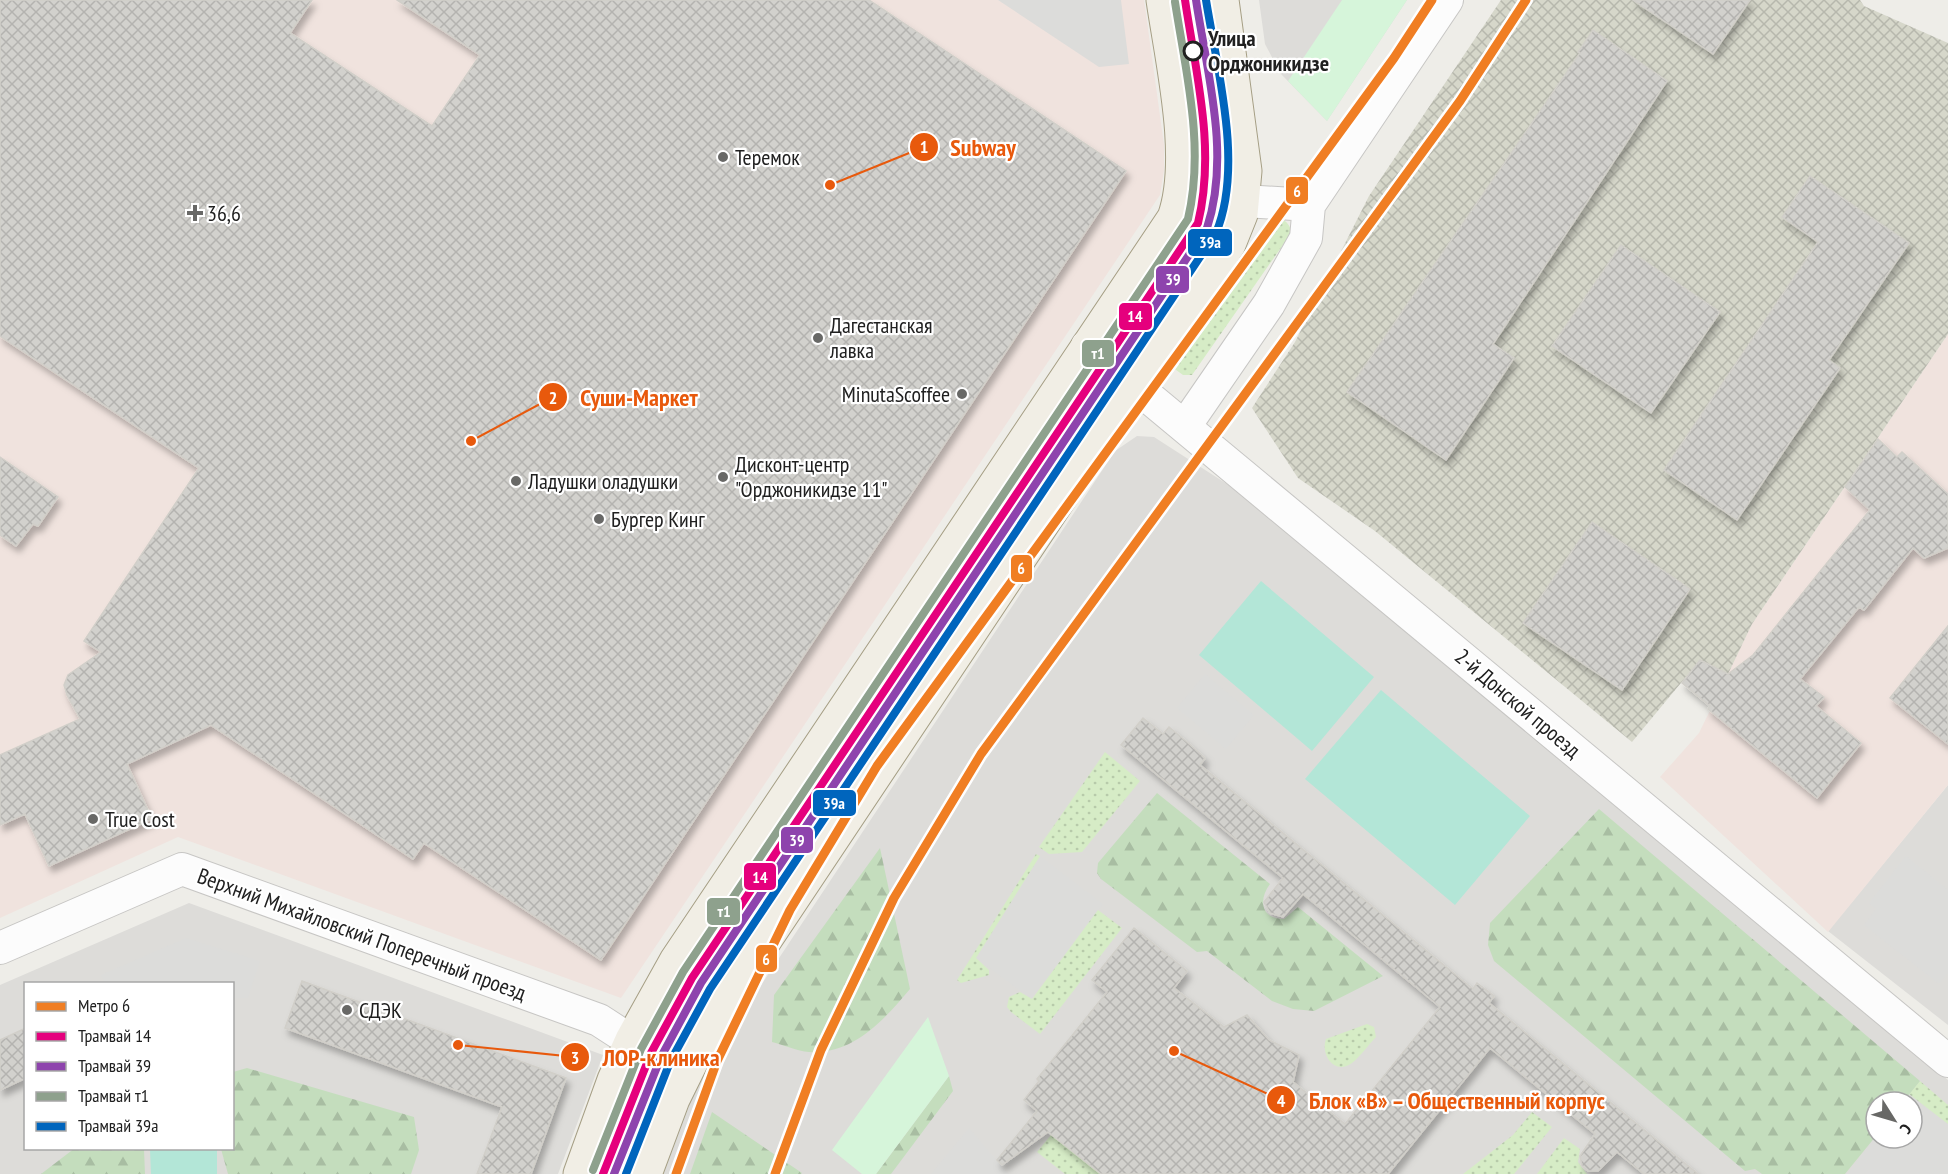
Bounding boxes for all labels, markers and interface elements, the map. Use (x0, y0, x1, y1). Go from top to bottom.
place label: Улица Орджоникидзе (1207, 24, 1329, 77)
marker: Улица Орджоникидзе (1183, 41, 1203, 61)
callout: Subway (909, 126, 1028, 168)
text: Subway (950, 132, 1016, 163)
text: 1 (920, 135, 928, 158)
place label: Теремок (735, 143, 800, 171)
marker: Теремок (716, 150, 730, 164)
line badge: 6 (1285, 176, 1309, 205)
text: 6 (1293, 181, 1301, 201)
place label: 36,6 (207, 199, 241, 227)
marker: 36,6 (188, 206, 202, 220)
line badge: 39а (1187, 228, 1233, 257)
text: 39а (1199, 232, 1221, 252)
line badge: 39 (1155, 265, 1190, 294)
text: 39 (1165, 269, 1181, 289)
line badge: 14 (1118, 302, 1153, 331)
text: 14 (1127, 306, 1143, 326)
place label: Дагестанская лавка (829, 311, 933, 364)
marker: Дагестанская лавка (811, 331, 825, 345)
line badge: т1 (1081, 339, 1115, 368)
text: т1 (1091, 343, 1105, 363)
callout: Суши-Маркет (538, 376, 709, 418)
place label: MinutaScoffee (842, 380, 950, 408)
text: Суши-Маркет (580, 382, 698, 413)
text: 2 (549, 386, 557, 409)
marker: MinutaScoffee (955, 387, 969, 401)
place label: Дисконт-центр "Орджоникидзе 11" (735, 450, 888, 503)
place label: Ладушки оладушки (527, 467, 678, 495)
marker: Дисконт-центр "Орджоникидзе 11" (716, 470, 730, 484)
marker: Ладушки оладушки (509, 474, 523, 488)
place label: Бургер Кинг (611, 505, 705, 533)
marker: Бургер Кинг (592, 512, 606, 526)
line badge: 6 (1010, 554, 1033, 583)
text: 6 (1017, 558, 1025, 578)
street label: 2-й Донской проезд (1449, 642, 1587, 764)
line badge: 39а (812, 789, 857, 817)
text: 39а (823, 793, 845, 813)
place label: True Cost (105, 805, 175, 833)
marker: True Cost (86, 812, 100, 826)
line badge: 39 (780, 826, 814, 854)
text: 39 (789, 830, 805, 850)
street label: Верхний Михайловский Поперечный проезд (194, 861, 531, 1007)
line badge: 14 (743, 862, 777, 891)
text: 14 (752, 867, 768, 887)
line badge: т1 (706, 897, 741, 926)
text: т1 (717, 901, 731, 921)
line badge: 6 (755, 944, 778, 973)
text: 6 (762, 949, 770, 969)
legend (24, 982, 234, 1150)
text: Метро 6 (78, 994, 130, 1017)
place label: СДЭК (359, 996, 402, 1024)
marker: СДЭК (340, 1003, 354, 1017)
text: Трамвай 14 (78, 1024, 151, 1047)
callout: ЛОР-клиника (560, 1036, 731, 1078)
text: ЛОР-клиника (601, 1042, 720, 1073)
text: 3 (571, 1046, 579, 1069)
text: Трамвай 39 (78, 1054, 151, 1077)
callout: Блок «В» – Общественный корпус (1266, 1079, 1619, 1121)
text: Трамвай т1 (78, 1084, 149, 1107)
text: Блок «В» – Общественный корпус (1309, 1085, 1606, 1116)
text: 4 (1277, 1089, 1286, 1112)
north arrow (1864, 1090, 1924, 1150)
text: Трамвай 39а (78, 1114, 158, 1137)
text: С (1895, 1120, 1916, 1139)

